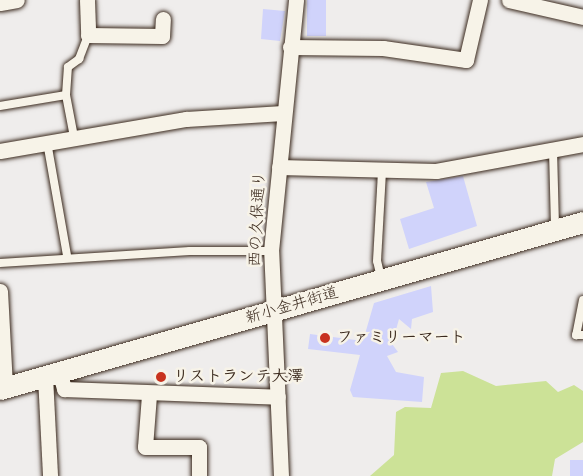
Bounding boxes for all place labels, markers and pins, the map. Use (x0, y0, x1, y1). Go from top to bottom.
place label: ファミリーマート (337, 328, 465, 348)
marker: ファミリーマート (318, 331, 332, 345)
place label: リストランテ大澤 (173, 367, 301, 387)
marker: リストランテ大澤 (154, 370, 168, 384)

